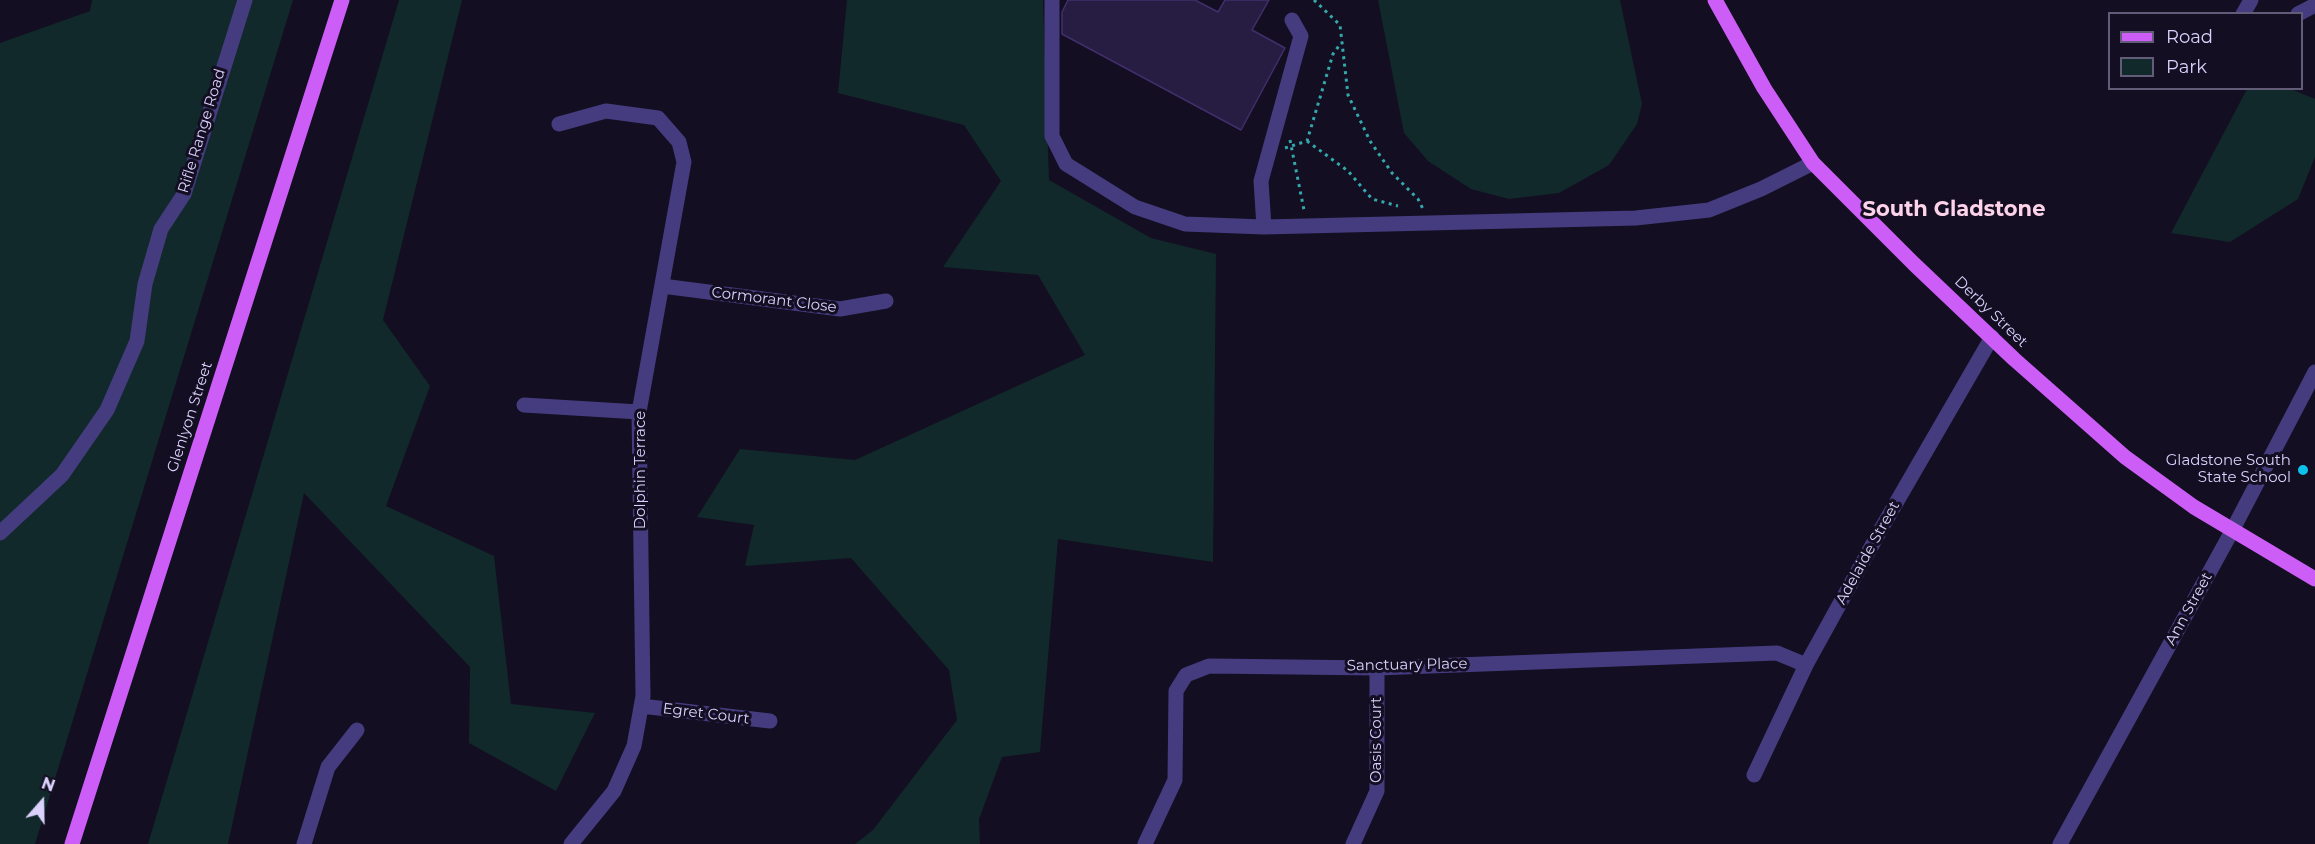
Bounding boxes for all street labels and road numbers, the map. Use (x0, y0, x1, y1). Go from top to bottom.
street label: Rifle Range Road (175, 67, 229, 195)
street label: Derby Street (1951, 273, 2031, 351)
street label: Cormorant Close (710, 283, 838, 317)
street label: Glenlyon Street (164, 359, 216, 475)
street label: Dolphin Terrace (632, 411, 650, 529)
street label: Adelaide Street (1832, 498, 1904, 608)
street label: Ann Street (2162, 570, 2216, 648)
street label: Sanctuary Place (1346, 655, 1468, 675)
street label: Oasis Court (1368, 697, 1386, 783)
street label: Egret Court (662, 700, 750, 728)

